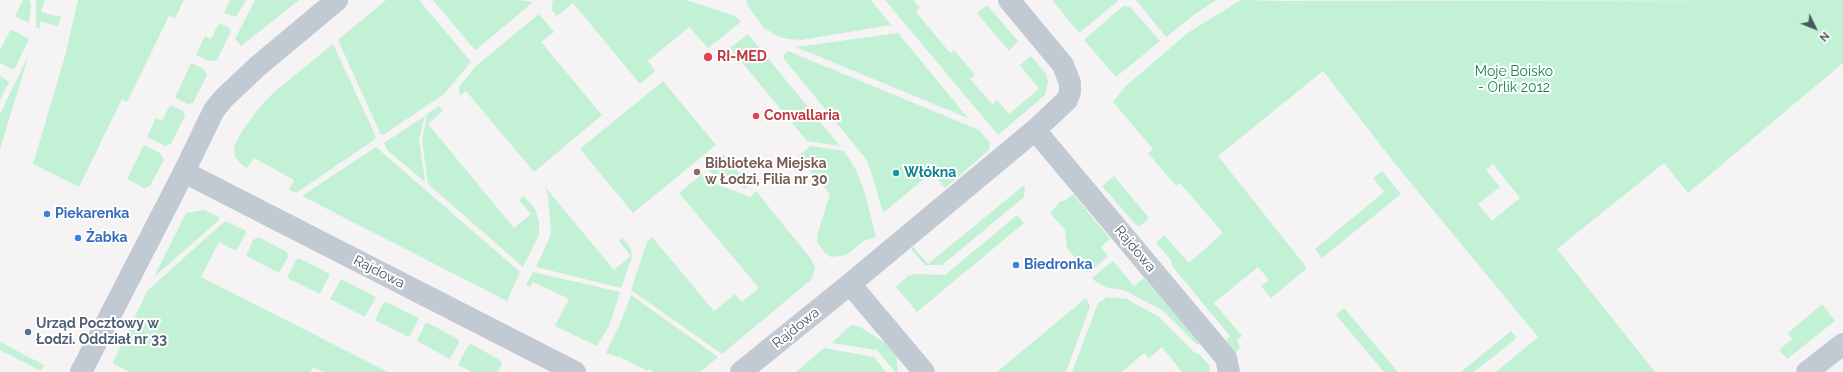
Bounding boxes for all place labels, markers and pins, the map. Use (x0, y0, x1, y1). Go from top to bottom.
place label: RI-MED (717, 49, 767, 65)
marker: RI-MED (702, 51, 714, 63)
place label: Convallaria (764, 108, 840, 124)
marker: Convallaria (751, 111, 761, 121)
place label: Biblioteka Miejska w Łodzi, Filia nr 30 (705, 156, 828, 188)
place label: Włókna (904, 165, 956, 181)
marker: Biblioteka Miejska w Łodzi, Filia nr 30 (692, 167, 702, 177)
marker: Włókna (891, 168, 901, 178)
place label: Piekarenka (55, 206, 129, 222)
marker: Piekarenka (42, 209, 52, 219)
place label: Żabka (86, 230, 127, 246)
marker: Żabka (73, 233, 83, 243)
place label: Biedronka (1024, 257, 1093, 273)
marker: Biedronka (1011, 260, 1021, 270)
place label: Urząd Pocztowy w Łodzi. Oddział nr 33 (36, 316, 167, 348)
marker: Urząd Pocztowy w Łodzi. Oddział nr 33 (23, 327, 33, 337)

